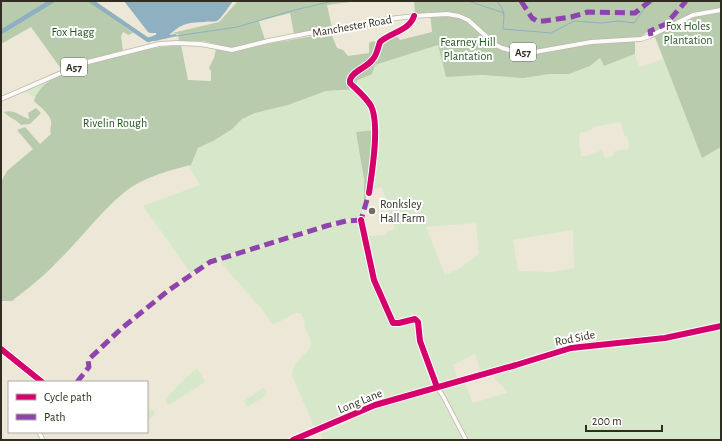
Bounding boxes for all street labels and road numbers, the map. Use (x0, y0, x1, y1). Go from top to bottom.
street label: Manchester Road (311, 13, 393, 39)
road number: A57 (510, 43, 536, 61)
road number: A57 (61, 58, 87, 76)
street label: Rod Side (554, 328, 596, 348)
street label: Long Lane (336, 387, 384, 415)

